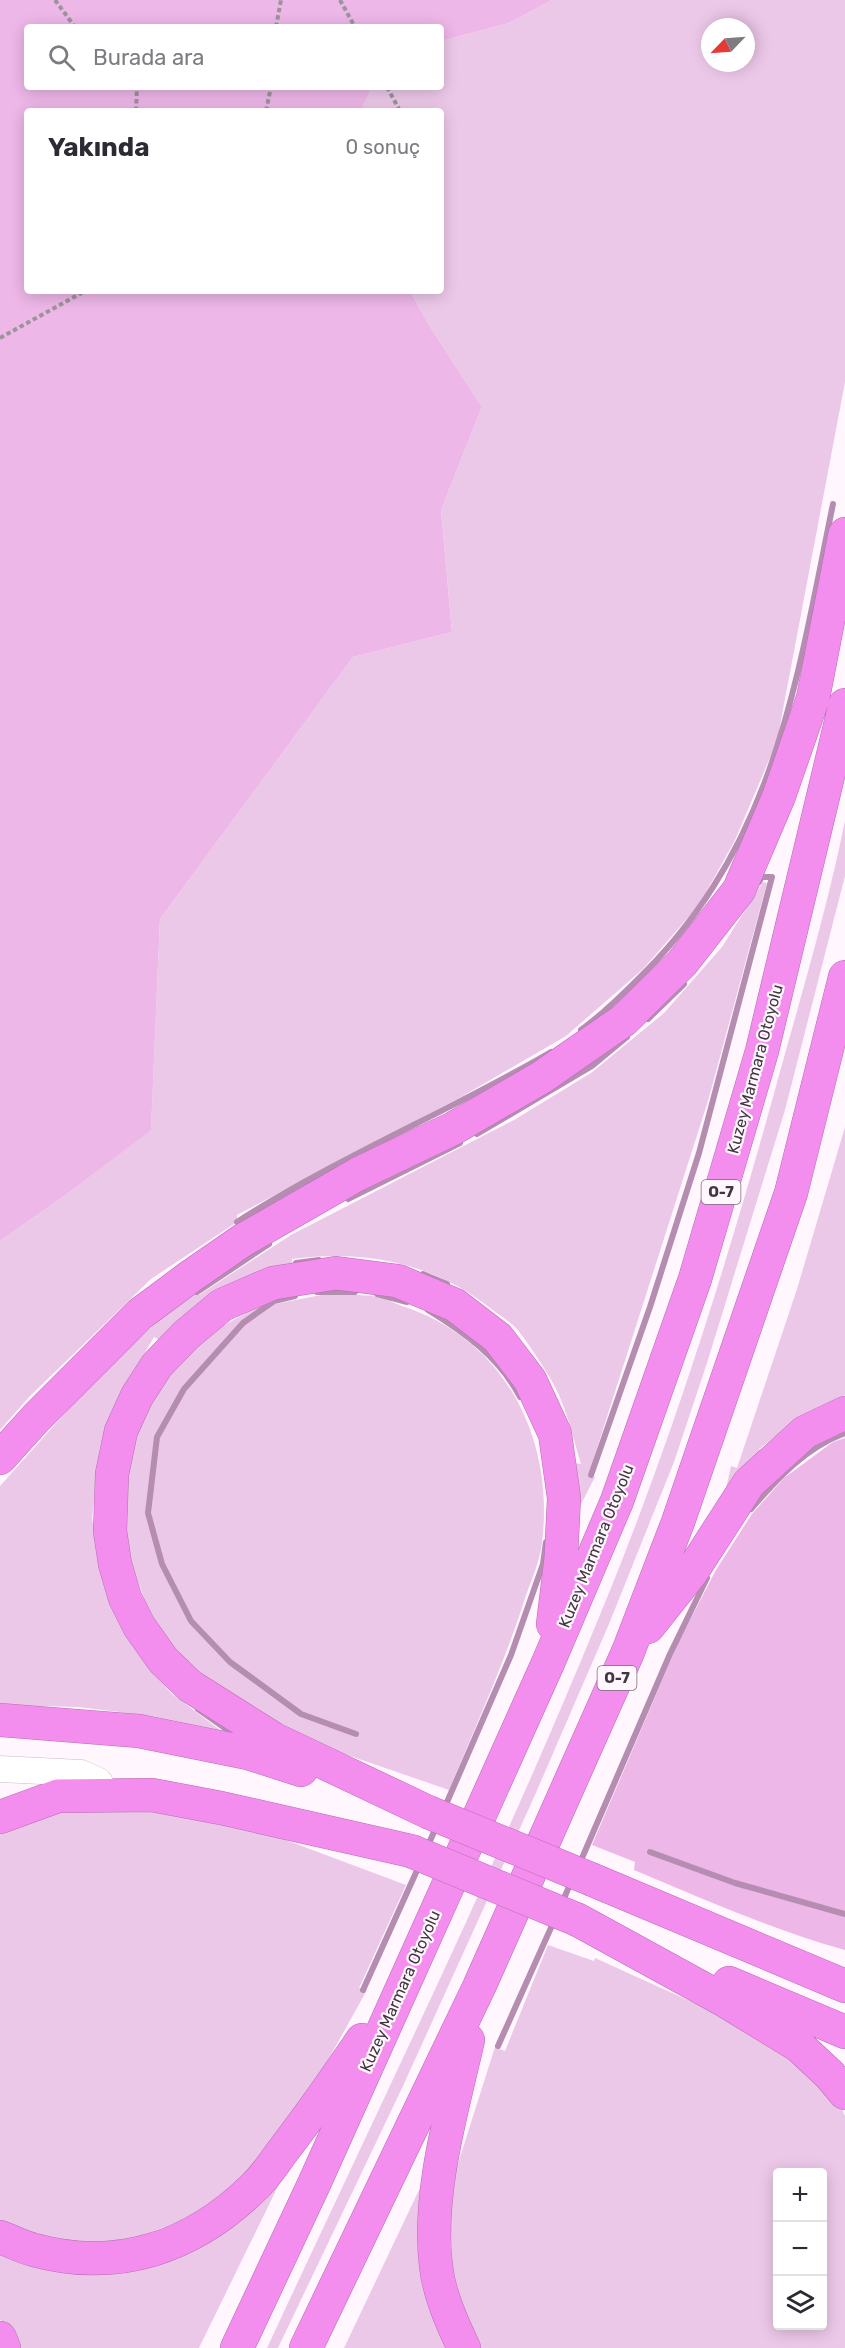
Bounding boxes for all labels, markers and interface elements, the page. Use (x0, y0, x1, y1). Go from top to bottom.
north arrow (701, 18, 755, 72)
search box (24, 24, 444, 90)
icon: search (45, 41, 78, 74)
text: Burada ara (93, 44, 204, 71)
text: Yakında (48, 132, 150, 163)
text: 0 sonuç (346, 135, 420, 159)
street label: Kuzey Marmara Otoyolu (723, 982, 787, 1156)
road number: O-7 (702, 1180, 740, 1204)
street label: Kuzey Marmara Otoyolu (555, 1462, 637, 1630)
road number: O-7 (598, 1666, 636, 1690)
street label: Kuzey Marmara Otoyolu (356, 1907, 444, 2075)
map controls (773, 2168, 827, 2330)
button: + (773, 2168, 827, 2222)
button: − (773, 2222, 827, 2276)
button: layers (773, 2276, 827, 2330)

